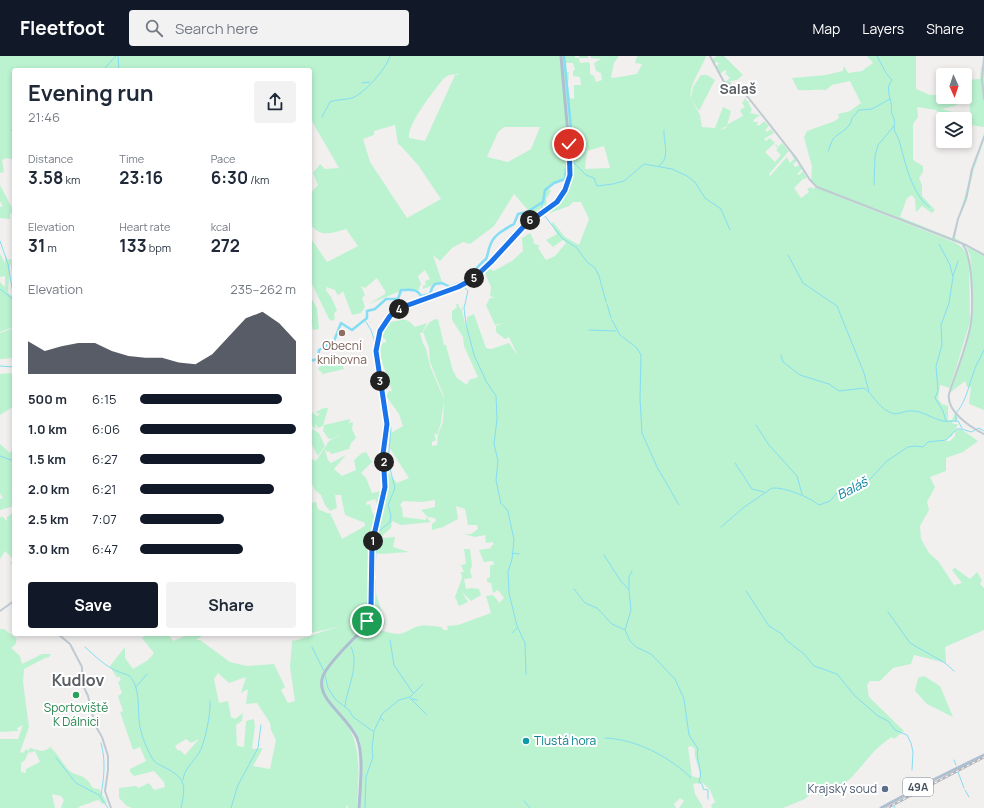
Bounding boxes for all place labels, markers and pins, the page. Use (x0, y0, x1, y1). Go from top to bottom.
pin (552, 127, 586, 161)
pin: 6 (520, 210, 540, 230)
pin: 5 (464, 268, 484, 288)
pin: 4 (389, 299, 409, 319)
marker: Obecní knihovna (337, 328, 347, 338)
place label: Obecní knihovna (317, 337, 367, 368)
pin: 3 (370, 371, 390, 391)
pin: 2 (374, 452, 394, 472)
pin: 1 (363, 531, 383, 551)
pin (350, 604, 384, 638)
marker: Sportoviště K Dálnici (71, 690, 81, 700)
place label: Sportoviště K Dálnici (44, 699, 108, 730)
place label: Tlustá hora (534, 732, 596, 749)
marker: Tlustá hora (521, 736, 531, 746)
place label: Krajský soud (808, 780, 877, 797)
marker: Krajský soud (880, 784, 890, 794)

